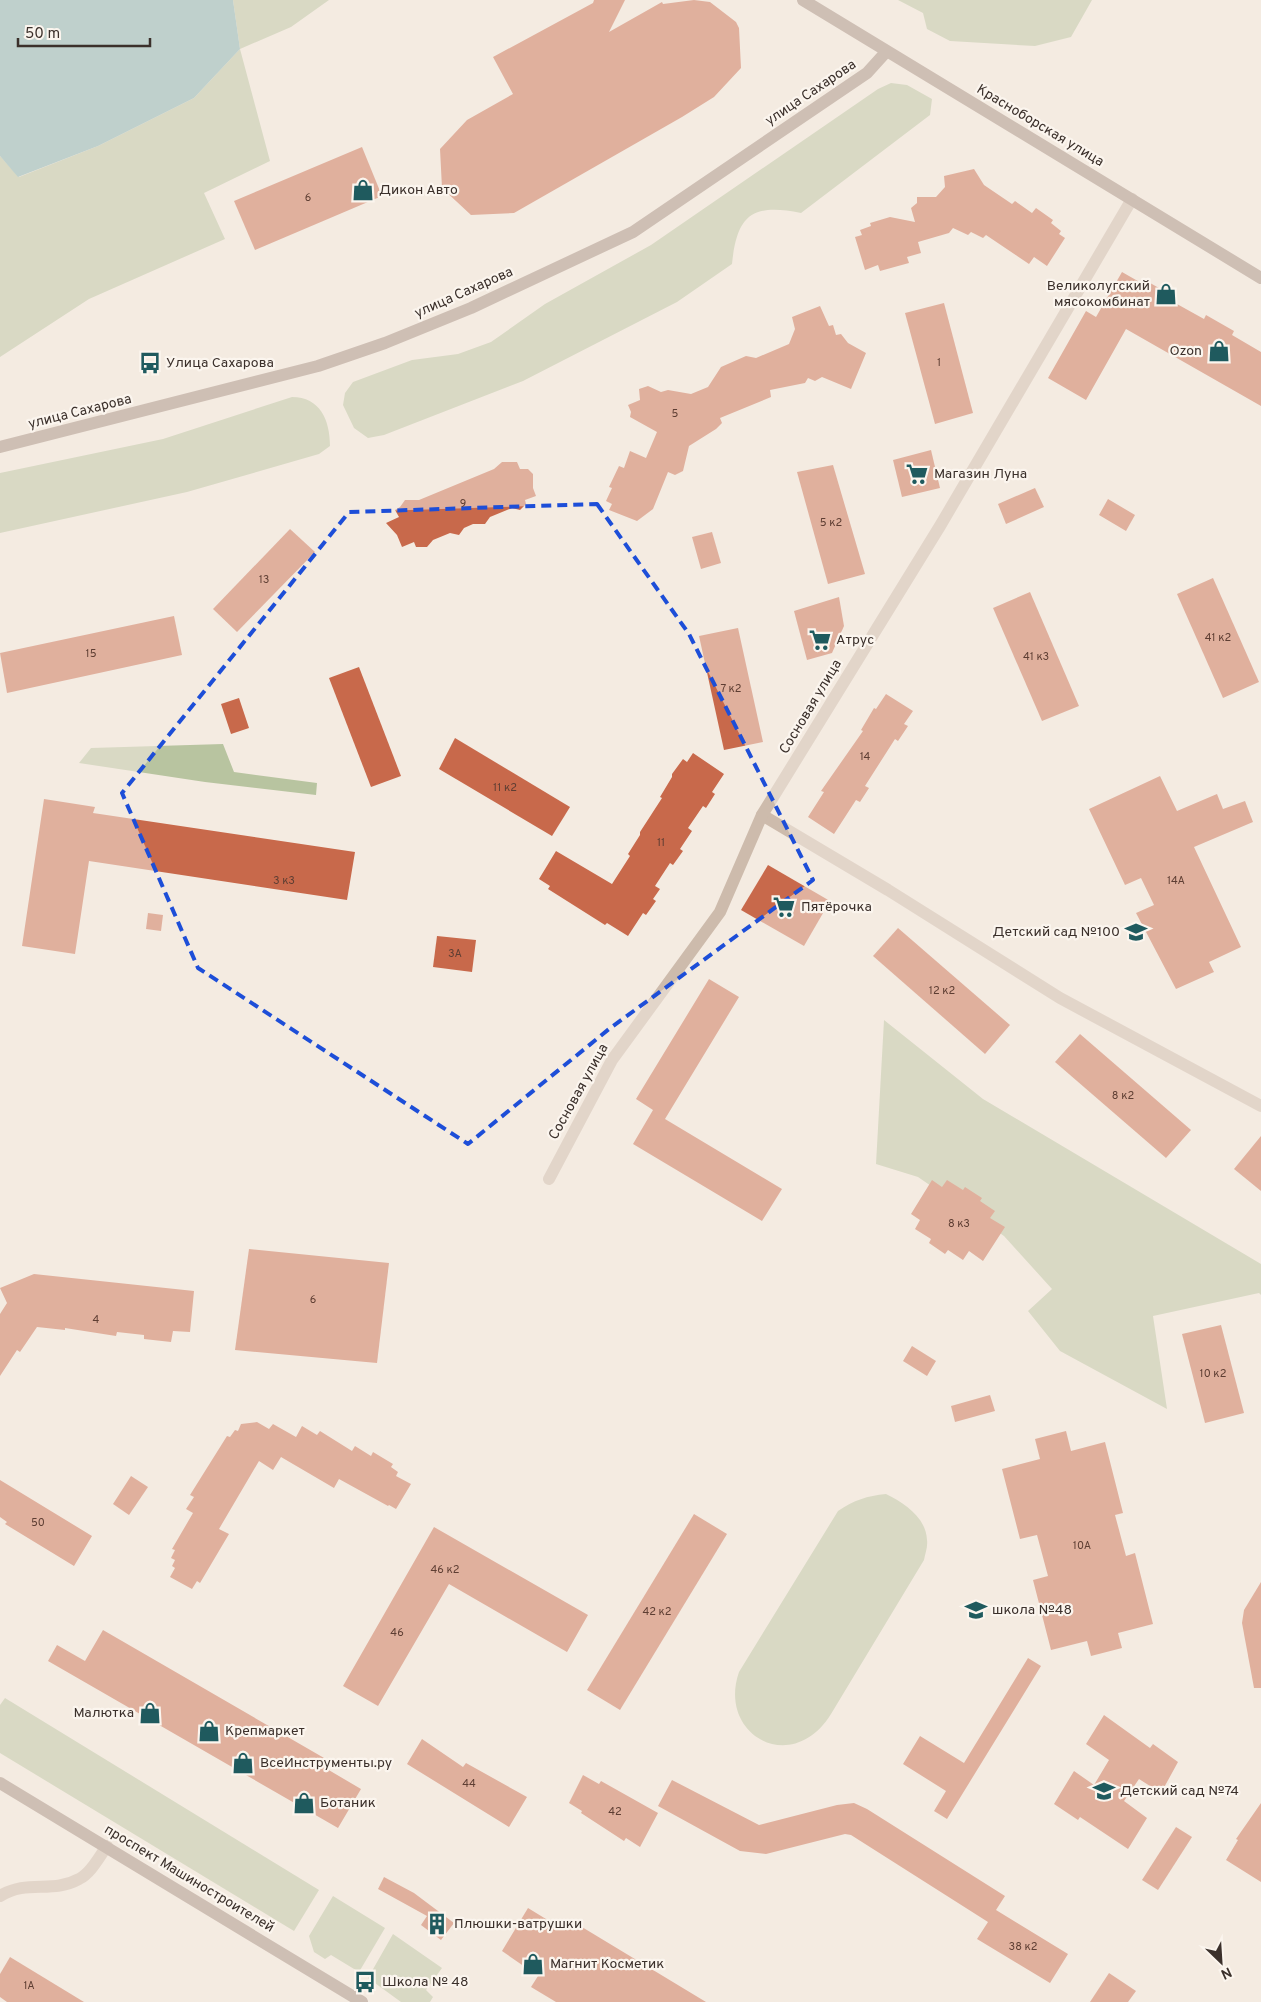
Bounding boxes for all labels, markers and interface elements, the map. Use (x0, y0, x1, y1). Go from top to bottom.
scale bar (18, 15, 150, 47)
text: 50 m (25, 25, 60, 44)
street label: улица Сахарова (762, 56, 860, 130)
street label: Красноборская улица (973, 81, 1107, 171)
shop icon: Дикон Авто (350, 177, 376, 203)
place label: Дикон Авто (379, 182, 458, 199)
house number: 6 (305, 191, 311, 205)
street label: улица Сахарова (412, 264, 516, 322)
place label: Великолугский мясокомбинат (1047, 278, 1150, 311)
shop icon: Великолугский мясокомбинат (1153, 281, 1179, 307)
shop icon: Ozon (1206, 338, 1232, 364)
place label: Ozon (1169, 343, 1202, 360)
bus stop icon: Улица Сахарова (137, 350, 163, 376)
place label: Улица Сахарова (166, 355, 274, 372)
house number: 1 (937, 356, 941, 370)
street label: улица Сахарова (27, 391, 133, 433)
house number: 5 (672, 407, 679, 421)
supermarket icon: Магазин Луна (904, 461, 930, 487)
place label: Магазин Луна (934, 466, 1027, 483)
house number: 9 (460, 497, 466, 511)
house number: 5 к2 (820, 516, 842, 530)
house number: 13 (259, 573, 269, 587)
supermarket icon: Атрус (807, 627, 833, 653)
house number: 41 к2 (1205, 631, 1231, 645)
place label: Атрус (836, 632, 874, 649)
house number: 15 (86, 647, 97, 661)
house number: 41 к3 (1023, 650, 1049, 664)
street label: Сосновая улица (776, 657, 846, 757)
house number: 7 к2 (721, 682, 741, 696)
house number: 14 (860, 750, 871, 764)
house number: 11 к2 (493, 781, 517, 795)
house number: 11 (657, 836, 665, 850)
house number: 3 к3 (273, 874, 295, 888)
house number: 14А (1167, 874, 1185, 888)
supermarket icon: Пятёрочка (771, 894, 797, 920)
place label: Пятёрочка (801, 899, 872, 916)
school or university icon: Детский сад №100 (1123, 919, 1149, 945)
place label: Детский сад №100 (992, 924, 1120, 941)
house number: 3А (448, 947, 462, 961)
house number: 12 к2 (929, 984, 955, 998)
street label: Сосновая улица (546, 1041, 612, 1143)
house number: 8 к2 (1112, 1089, 1134, 1103)
house number: 8 к3 (948, 1217, 970, 1231)
house number: 6 (310, 1293, 316, 1307)
house number: 4 (93, 1313, 100, 1327)
house number: 10 к2 (1200, 1367, 1226, 1381)
house number: 50 (31, 1516, 45, 1530)
house number: 10А (1073, 1539, 1091, 1553)
house number: 46 к2 (431, 1563, 460, 1577)
school or university icon: школа №48 (963, 1597, 989, 1623)
place label: школа №48 (992, 1602, 1072, 1619)
house number: 42 к2 (642, 1605, 672, 1619)
house number: 46 (390, 1626, 404, 1640)
shop icon: Малютка (137, 1700, 163, 1726)
place label: Малютка (74, 1705, 134, 1722)
shop icon: Крепмаркет (196, 1718, 222, 1744)
place label: Крепмаркет (225, 1723, 305, 1740)
shop icon: ВсеИнструменты.ру (230, 1750, 256, 1776)
place label: ВсеИнструменты.ру (260, 1755, 392, 1772)
house number: 44 (462, 1777, 476, 1791)
school or university icon: Детский сад №74 (1091, 1778, 1117, 1804)
place label: Детский сад №74 (1120, 1783, 1239, 1800)
shop icon: Ботаник (291, 1790, 317, 1816)
place label: Ботаник (320, 1795, 376, 1812)
house number: 42 (608, 1805, 622, 1819)
street label: проспект Машиностроителей (101, 1821, 277, 1937)
building icon: Плюшки-ватрушки (424, 1911, 450, 1937)
place label: Плюшки-ватрушки (454, 1916, 582, 1933)
north arrow (1196, 1937, 1246, 1987)
house number: 38 к2 (1009, 1940, 1037, 1954)
shop icon: Магнит Косметик (520, 1951, 546, 1977)
place label: Магнит Косметик (550, 1956, 664, 1973)
text: N (1218, 1963, 1234, 1982)
bus stop icon: Школа № 48 (352, 1969, 378, 1995)
place label: Школа № 48 (382, 1974, 469, 1991)
house number: 1А (23, 1979, 35, 1993)

